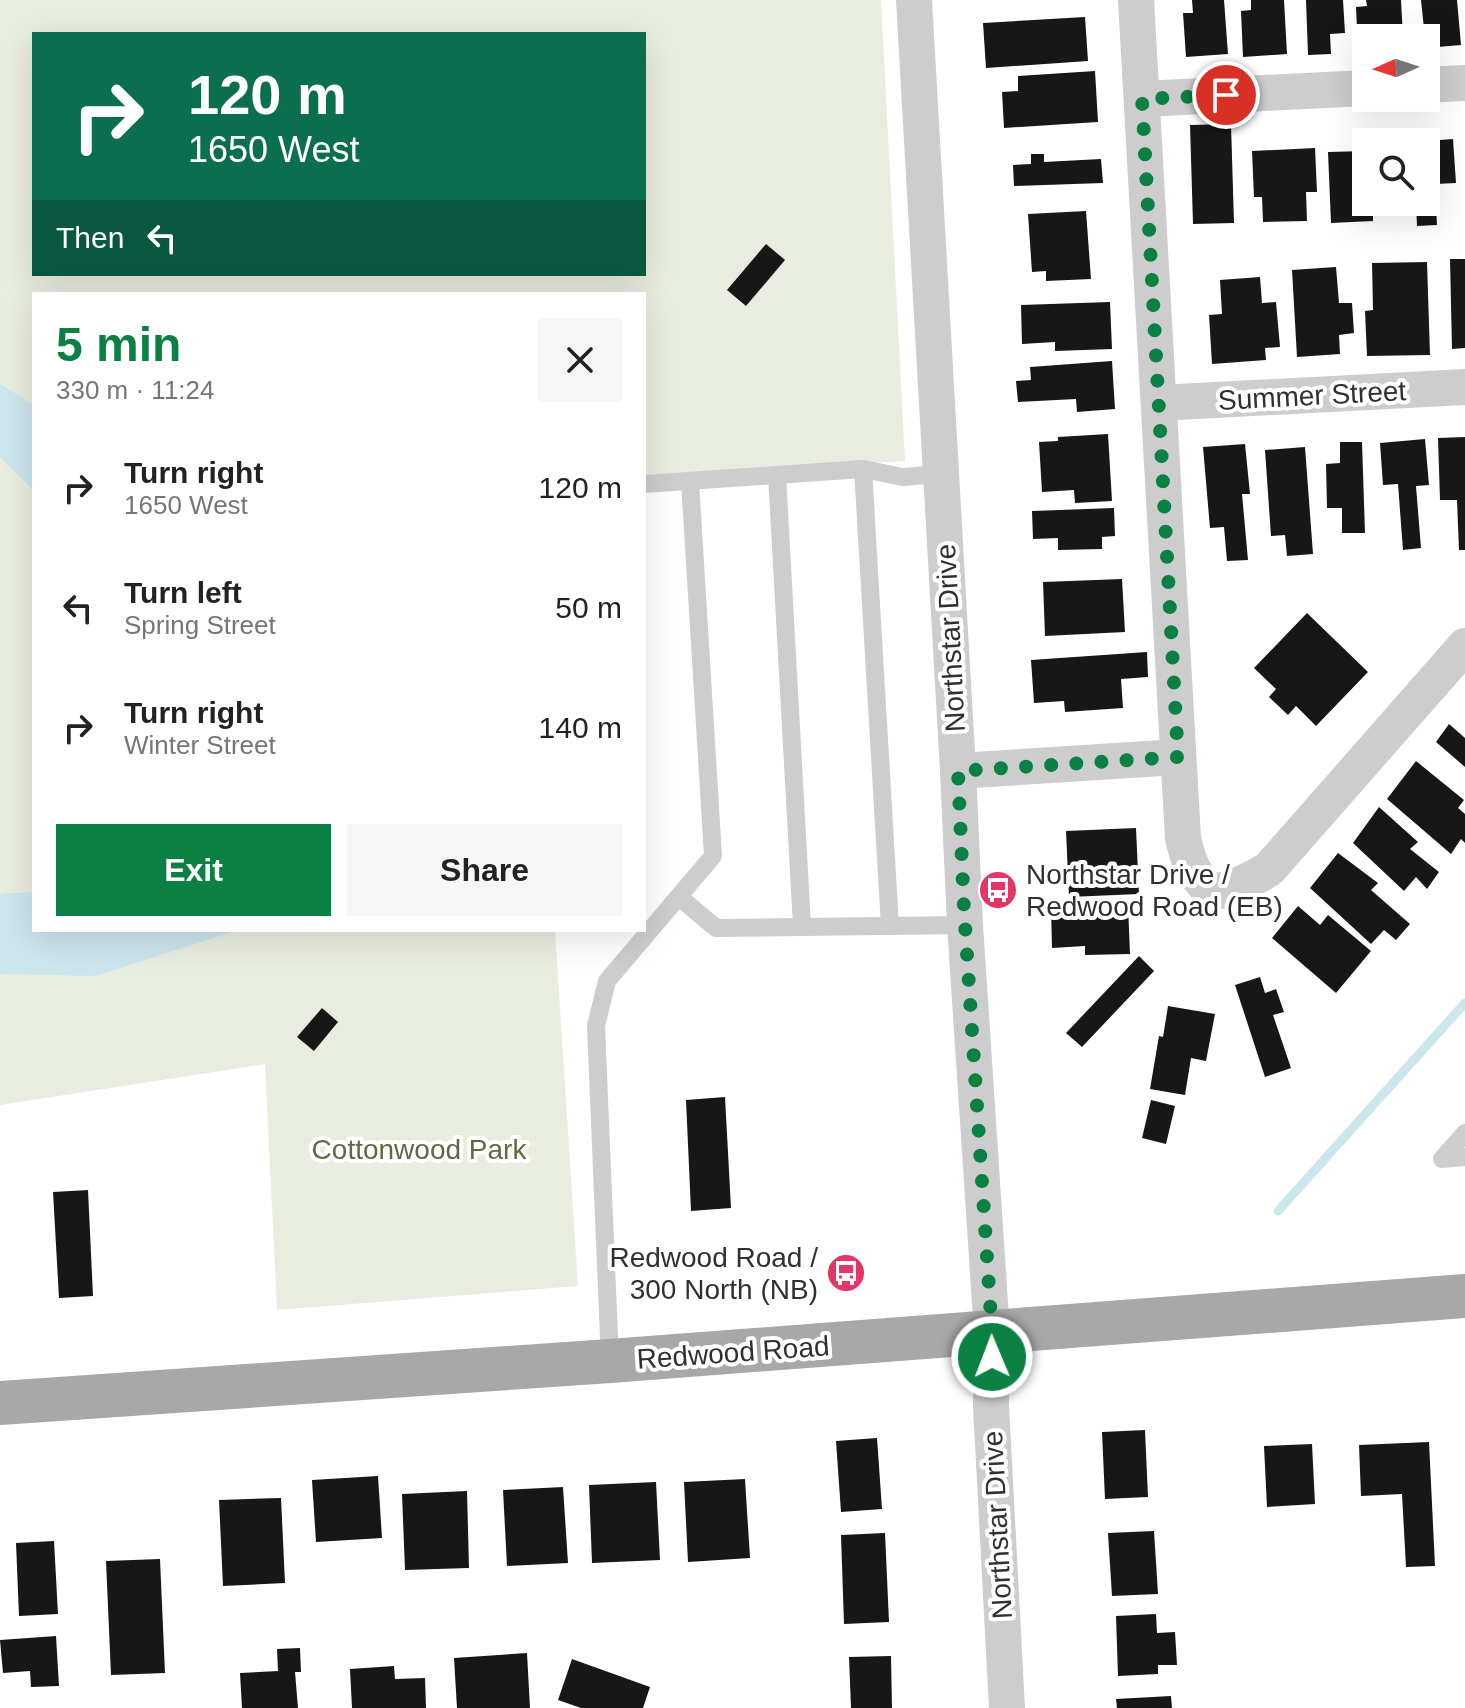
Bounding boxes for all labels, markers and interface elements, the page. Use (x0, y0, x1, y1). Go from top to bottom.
north arrow (1352, 24, 1440, 112)
map controls (1352, 24, 1440, 216)
pin (1192, 61, 1260, 129)
text: 120 m (188, 63, 347, 126)
icon: right (56, 64, 160, 168)
icon: arrive (1204, 73, 1248, 117)
button: search (1352, 128, 1440, 216)
text: 1650 West (188, 129, 359, 170)
icon: left (140, 216, 184, 260)
text: Then (56, 221, 124, 254)
text: 5 min (56, 318, 181, 371)
button: close (538, 318, 622, 402)
text: 330 m · 11:24 (56, 375, 215, 405)
street label: Summer Street (1217, 375, 1407, 416)
text: Turn right (124, 456, 263, 489)
icon: right (56, 466, 100, 510)
text: 120 m (539, 471, 622, 504)
text: 1650 West (124, 490, 248, 520)
street label: Northstar Drive (930, 543, 971, 733)
text: Turn left (124, 576, 242, 609)
icon: left (56, 586, 100, 630)
text: 50 m (555, 591, 622, 624)
text: Spring Street (124, 610, 276, 640)
text: Turn right (124, 696, 263, 729)
icon: right (56, 706, 100, 750)
text: 140 m (539, 711, 622, 744)
text: Winter Street (124, 730, 276, 760)
button: Exit (56, 824, 331, 916)
button: Share (347, 824, 622, 916)
place label: Northstar Drive / Redwood Road (EB) (1026, 859, 1283, 922)
bus stop icon: Northstar Drive / Redwood Road (EB) (977, 869, 1019, 911)
park label: Cottonwood Park (312, 1134, 527, 1165)
place label: Redwood Road / 300 North (NB) (609, 1242, 818, 1305)
bus stop icon: Redwood Road / 300 North (NB) (825, 1252, 867, 1294)
position arrow (950, 1315, 1034, 1399)
street label: Redwood Road (636, 1330, 830, 1375)
street label: Northstar Drive (977, 1430, 1018, 1620)

